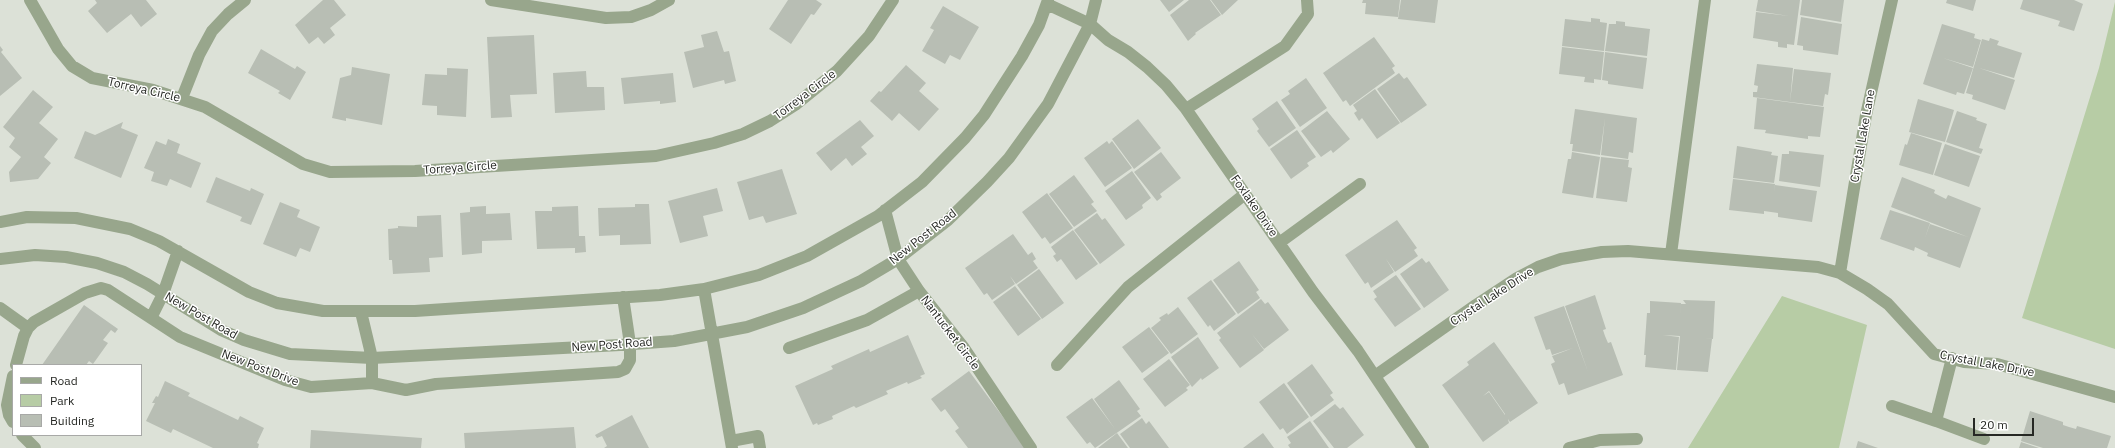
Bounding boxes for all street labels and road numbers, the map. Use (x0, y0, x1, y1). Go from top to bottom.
street label: Torreya Circle (771, 67, 839, 123)
street label: Torreya Circle (106, 75, 182, 105)
street label: Crystal Lake Lane (1848, 88, 1878, 184)
street label: Torreya Circle (423, 158, 497, 178)
street label: Foxlake Drive (1227, 172, 1281, 240)
street label: New Post Road (887, 206, 959, 268)
street label: Crystal Lake Drive (1448, 265, 1536, 329)
street label: New Post Road (162, 289, 240, 343)
street label: Nantucket Circle (917, 293, 983, 373)
street label: New Post Road (571, 335, 653, 355)
street label: New Post Drive (219, 347, 301, 389)
street label: Crystal Lake Drive (1938, 348, 2036, 380)

